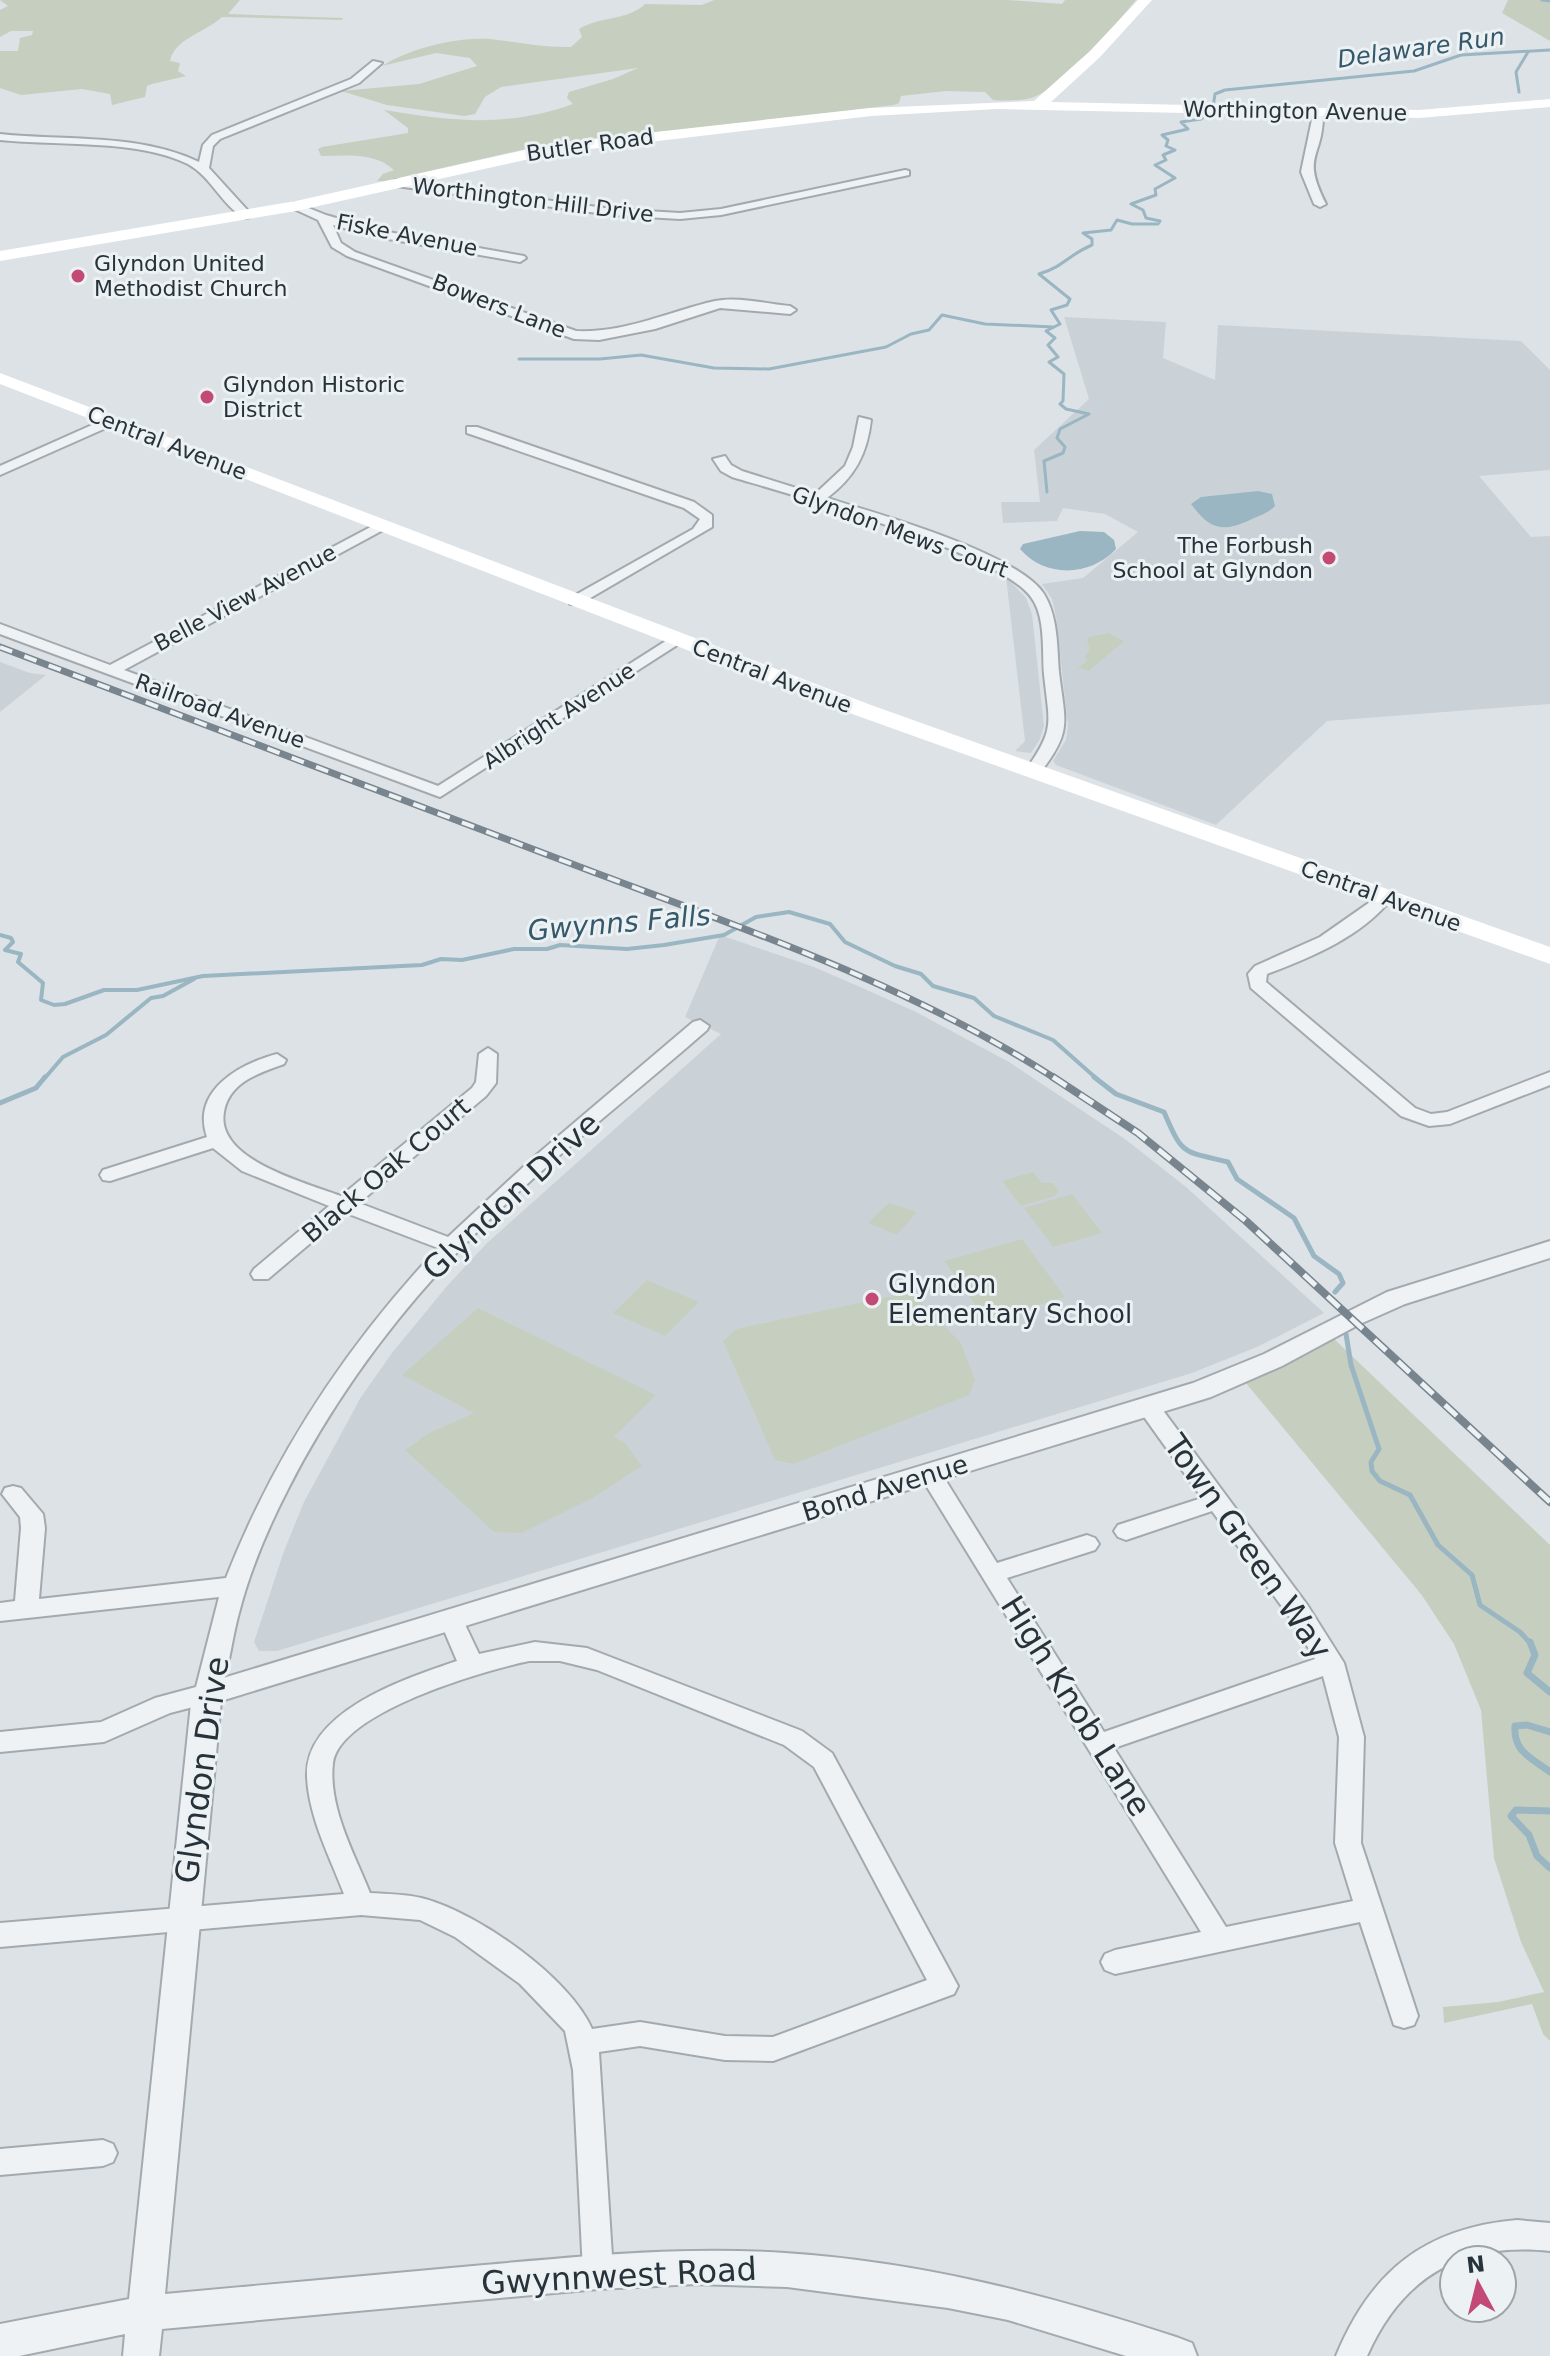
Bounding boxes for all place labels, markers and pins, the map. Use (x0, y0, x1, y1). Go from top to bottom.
place label: Glyndon United Methodist Church (94, 251, 288, 301)
marker: Glyndon United Methodist Church (69, 267, 87, 285)
place label: Glyndon Historic District (223, 372, 405, 422)
marker: Glyndon Historic District (198, 388, 216, 406)
place label: The Forbush School at Glyndon (1112, 533, 1313, 583)
marker: The Forbush School at Glyndon (1320, 549, 1338, 567)
place label: Glyndon Elementary School (888, 1269, 1132, 1329)
marker: Glyndon Elementary School (863, 1290, 881, 1308)

